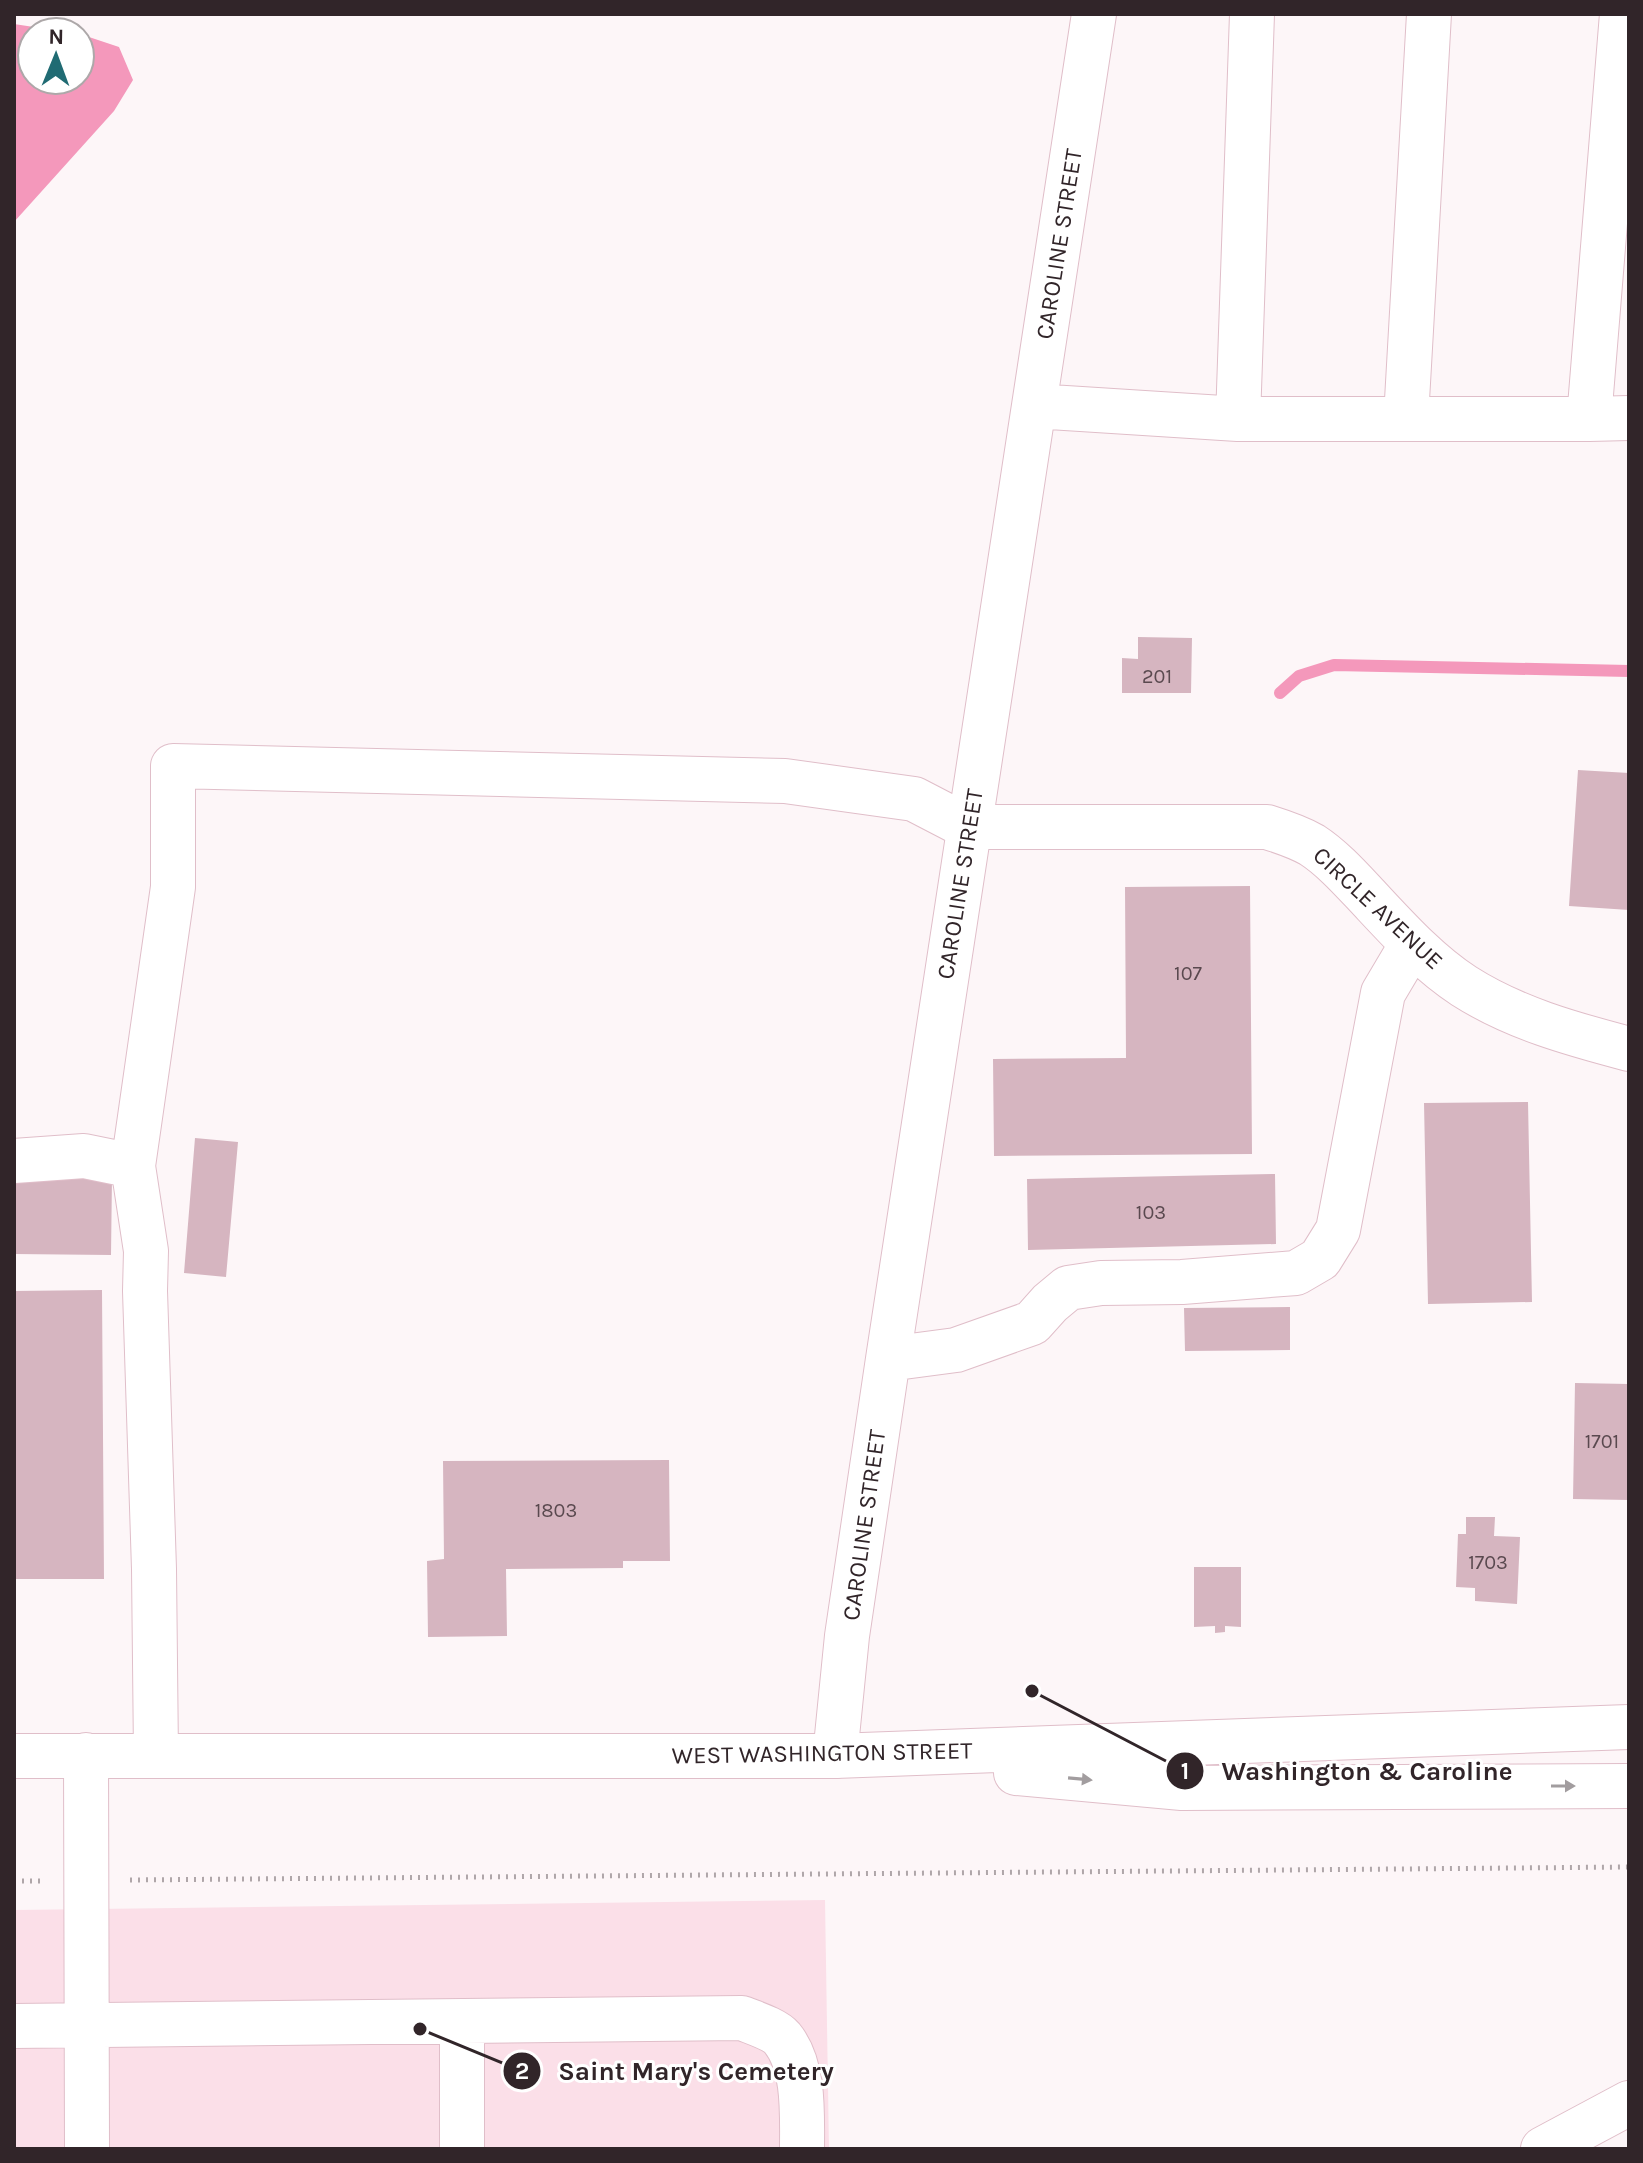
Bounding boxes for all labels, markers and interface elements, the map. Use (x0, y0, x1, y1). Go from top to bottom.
north arrow (16, 16, 96, 96)
text: N (48, 24, 64, 50)
street label: CAROLINE STREET (1030, 147, 1088, 341)
house number: 201 (1142, 665, 1172, 688)
street label: CAROLINE STREET (931, 787, 989, 981)
street label: CIRCLE AVENUE (1307, 841, 1449, 975)
house number: 107 (1174, 962, 1203, 985)
house number: 103 (1136, 1201, 1166, 1224)
street label: CAROLINE STREET (837, 1428, 891, 1622)
house number: 1701 (1585, 1430, 1619, 1453)
house number: 1803 (535, 1499, 577, 1522)
house number: 1703 (1468, 1551, 1508, 1574)
street label: WEST WASHINGTON STREET (671, 1736, 973, 1770)
callout: Washington & Caroline (1165, 1746, 1528, 1796)
text: Washington & Caroline (1222, 1756, 1513, 1787)
text: 1 (1181, 1757, 1189, 1785)
one-way arrow (1068, 1772, 1093, 1785)
one-way arrow (1551, 1780, 1576, 1793)
callout: Saint Mary's Cemetery (502, 2046, 850, 2096)
text: Saint Mary's Cemetery (558, 2056, 834, 2087)
text: 2 (515, 2057, 529, 2085)

